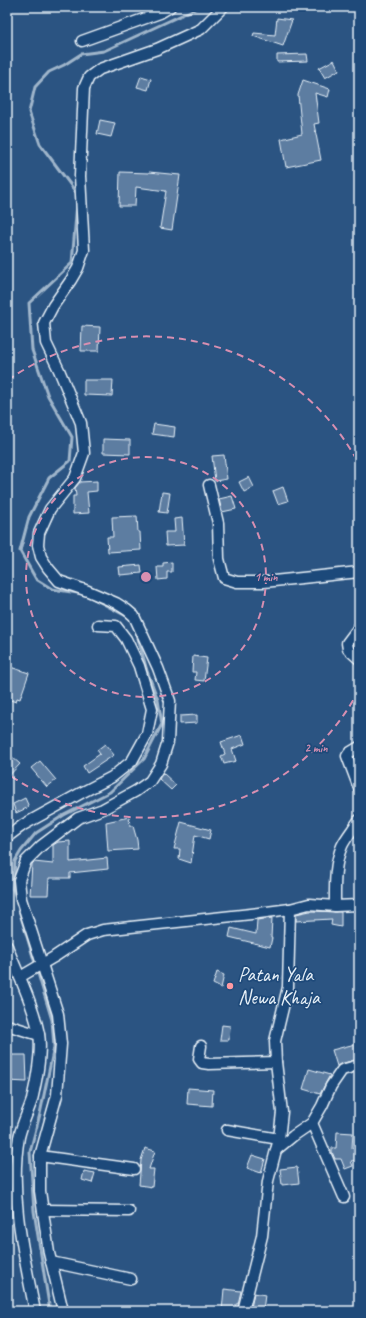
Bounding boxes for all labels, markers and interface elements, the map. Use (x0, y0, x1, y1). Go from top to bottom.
text: 1 min (255, 569, 278, 585)
centre of rings (139, 570, 153, 584)
text: 2 min (305, 740, 328, 756)
place label: Patan Yala Newa Khaja (238, 962, 321, 1010)
marker: Patan Yala Newa Khaja (225, 981, 235, 991)

